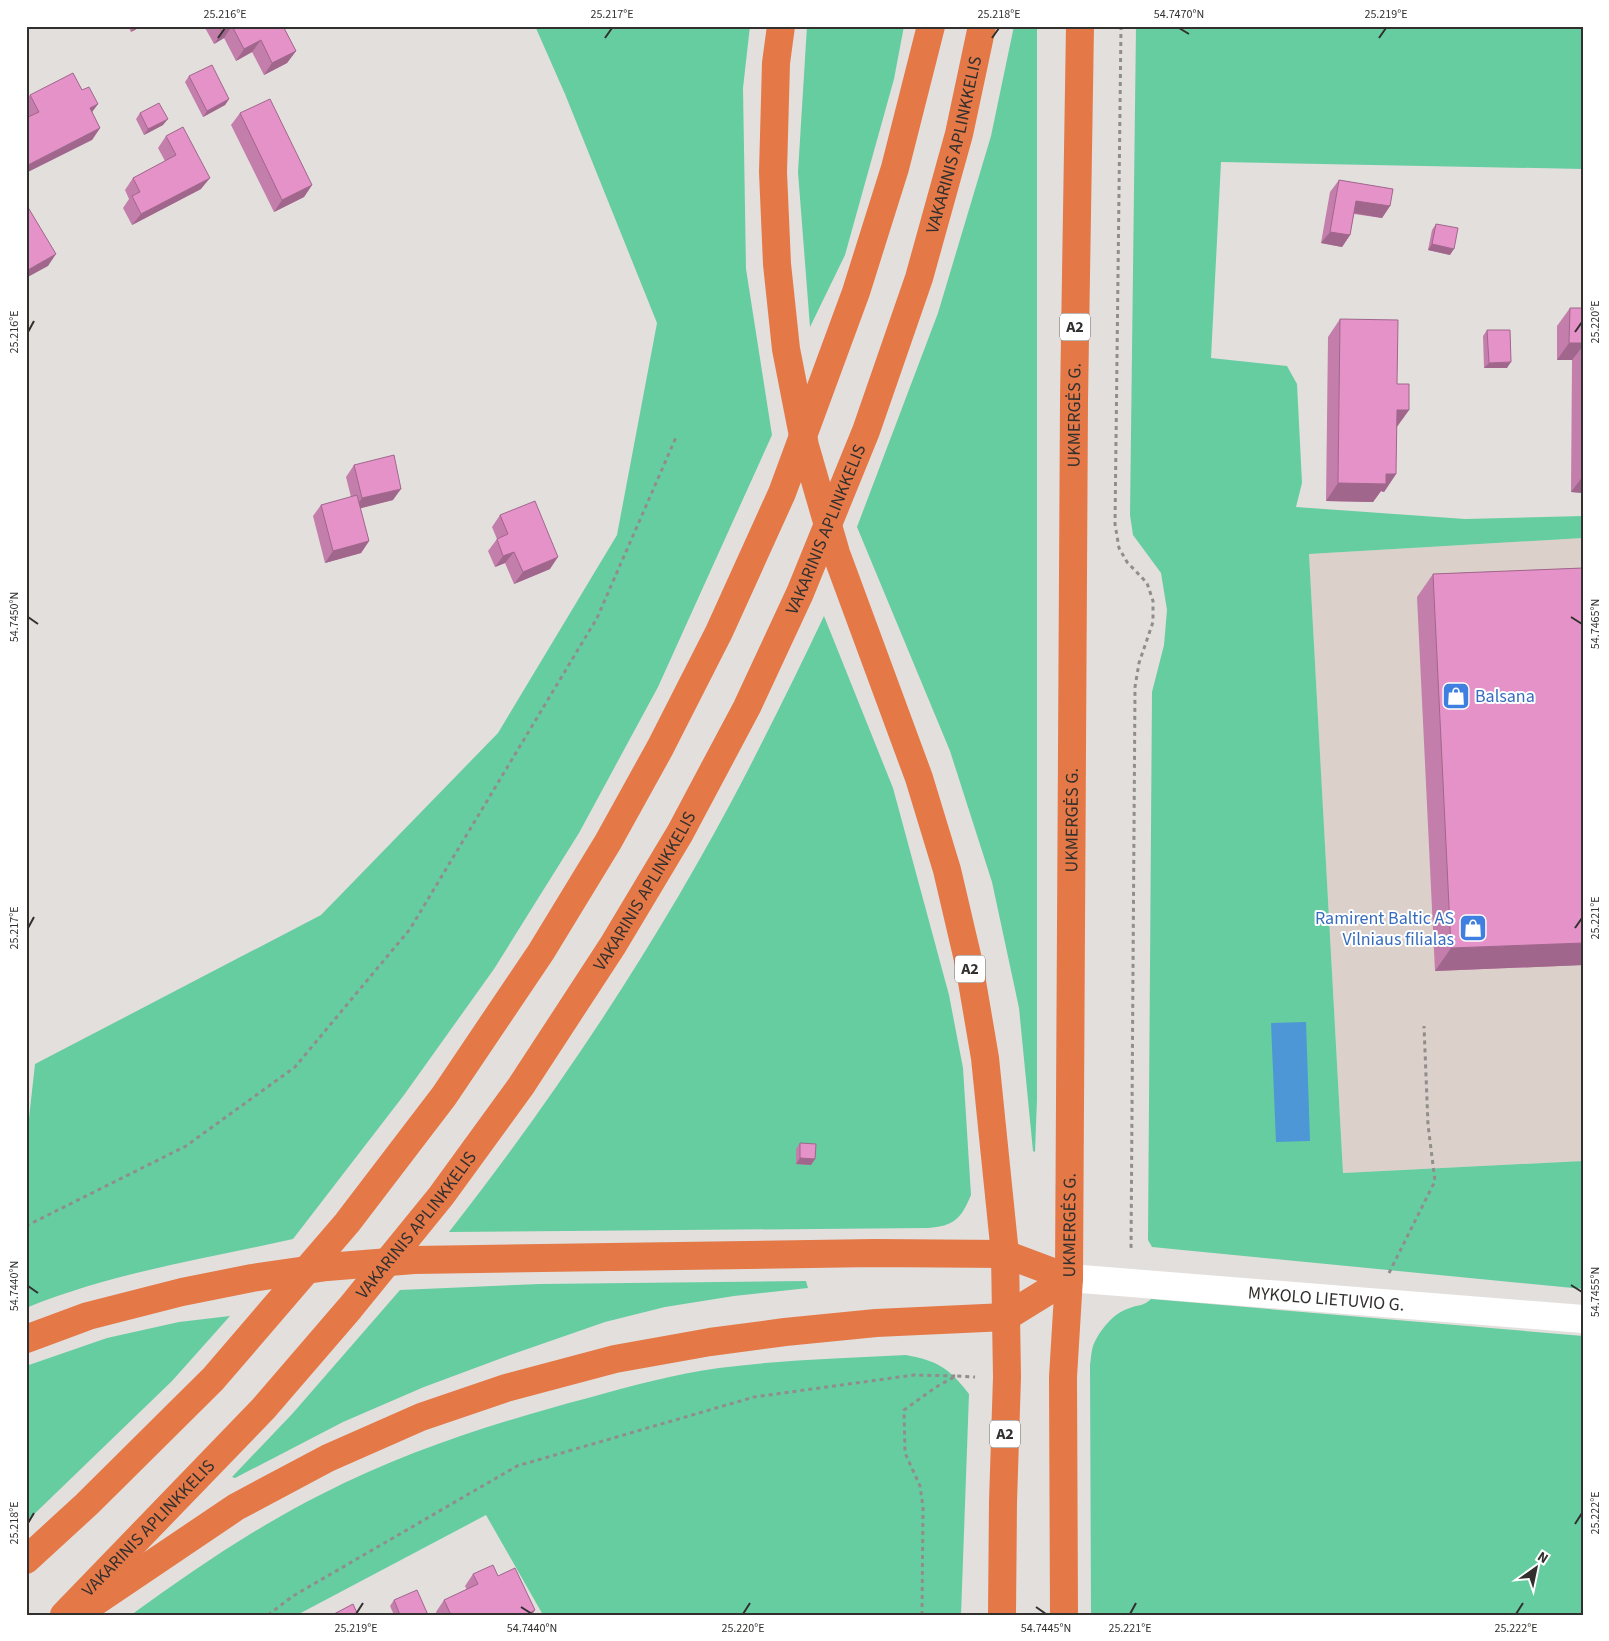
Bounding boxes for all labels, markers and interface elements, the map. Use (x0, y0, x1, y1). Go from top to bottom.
text: 25.216°E (203, 6, 247, 23)
text: 25.217°E (590, 6, 634, 23)
text: 25.218°E (977, 6, 1021, 23)
text: 54.7470°N (1154, 6, 1204, 23)
text: 25.219°E (1364, 6, 1408, 23)
street label: VAKARINIS APLINKKELIS (919, 54, 988, 236)
text: 25.220°E (1587, 300, 1604, 344)
text: 25.216°E (6, 310, 23, 354)
road number: A2 (1060, 314, 1090, 341)
street label: UKMERGĖS G. (1061, 363, 1087, 467)
street label: VAKARINIS APLINKKELIS (779, 440, 872, 619)
text: 54.7450°N (6, 592, 23, 642)
text: 54.7465°N (1587, 599, 1604, 649)
shop icon: Balsana (1441, 681, 1471, 711)
place label: Balsana (1475, 684, 1535, 709)
street label: UKMERGĖS G. (1059, 768, 1084, 872)
street label: VAKARINIS APLINKKELIS (587, 807, 702, 976)
text: 25.221°E (1587, 896, 1604, 940)
text: 25.217°E (6, 906, 23, 950)
place label: Ramirent Baltic AS Vilniaus filialas (1315, 906, 1454, 952)
shop icon: Ramirent Baltic AS Vilniaus filialas (1458, 913, 1488, 943)
road number: A2 (955, 956, 985, 982)
street label: VAKARINIS APLINKKELIS (350, 1146, 482, 1304)
street label: UKMERGĖS G. (1057, 1173, 1082, 1277)
text: 54.7440°N (6, 1261, 23, 1311)
text: 54.7455°N (1587, 1267, 1604, 1317)
street label: MYKOLO LIETUVIO G. (1247, 1280, 1405, 1317)
road number: A2 (990, 1420, 1020, 1448)
street label: VAKARINIS APLINKKELIS (76, 1454, 220, 1602)
text: 25.222°E (1587, 1491, 1604, 1535)
text: 25.218°E (6, 1501, 23, 1545)
north arrow (1512, 1544, 1562, 1594)
text: N (1533, 1547, 1552, 1569)
text: 25.219°E (334, 1620, 378, 1637)
text: 54.7440°N (507, 1620, 557, 1637)
text: 25.220°E (721, 1620, 765, 1637)
text: 54.7445°N (1021, 1620, 1071, 1637)
text: 25.221°E (1108, 1620, 1152, 1637)
text: 25.222°E (1494, 1620, 1538, 1637)

